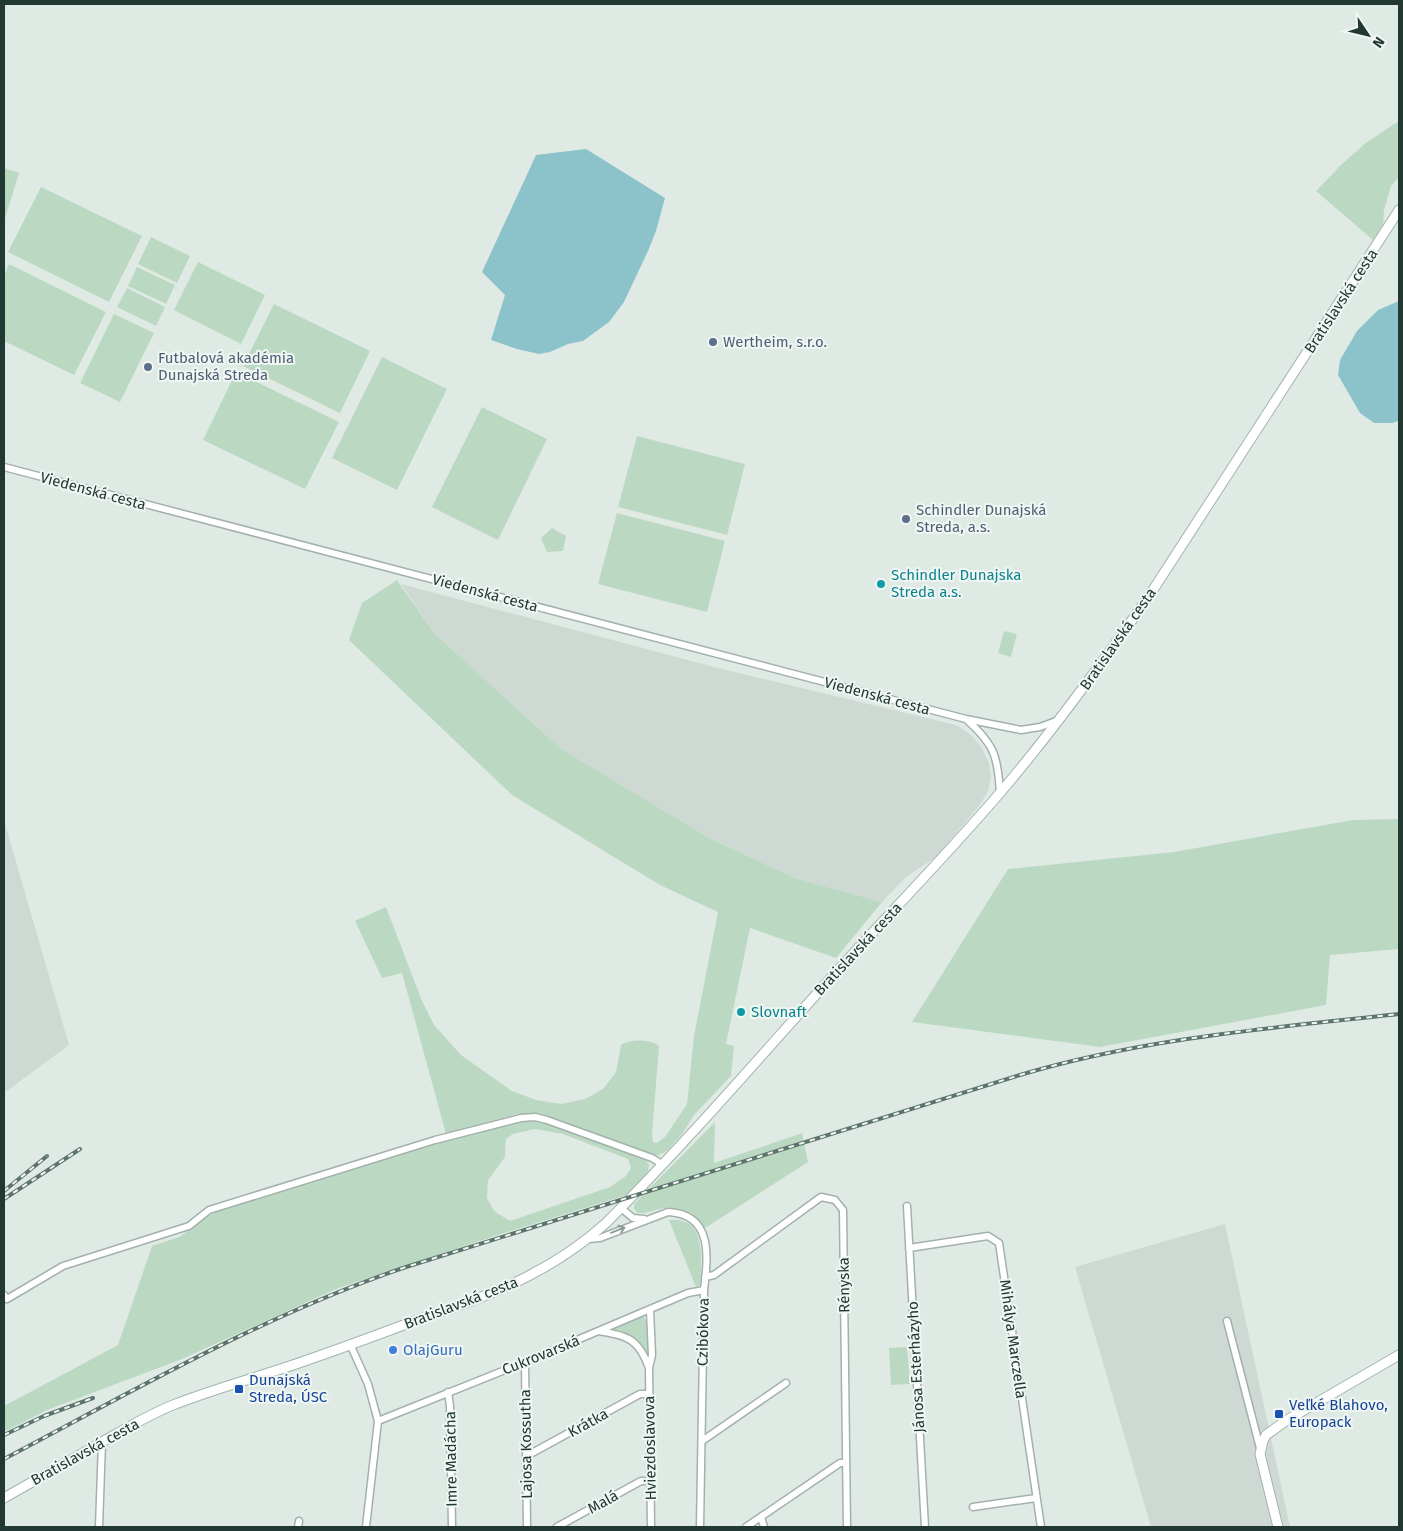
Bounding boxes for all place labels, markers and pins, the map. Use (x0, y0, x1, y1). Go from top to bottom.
place label: Wertheim, s.r.o. (723, 333, 827, 351)
marker: Wertheim, s.r.o. (707, 336, 719, 348)
place label: Futbalová akadémia Dunajská Streda (158, 349, 294, 384)
marker: Futbalová akadémia Dunajská Streda (142, 361, 154, 373)
place label: Schindler Dunajská Streda, a.s. (916, 501, 1046, 536)
marker: Schindler Dunajská Streda, a.s. (900, 513, 912, 525)
place label: Schindler Dunajska Streda a.s. (891, 566, 1021, 601)
marker: Schindler Dunajska Streda a.s. (875, 578, 887, 590)
place label: Slovnaft (751, 1003, 808, 1021)
marker: Slovnaft (735, 1006, 747, 1018)
place label: OlajGuru (403, 1341, 463, 1359)
marker: OlajGuru (387, 1344, 399, 1356)
place label: Dunajská Streda, ÚSC (249, 1371, 328, 1406)
marker: Dunajská Streda, ÚSC (233, 1383, 245, 1395)
place label: Veľké Blahovo, Europack (1289, 1396, 1388, 1431)
marker: Veľké Blahovo, Europack (1273, 1408, 1285, 1420)

